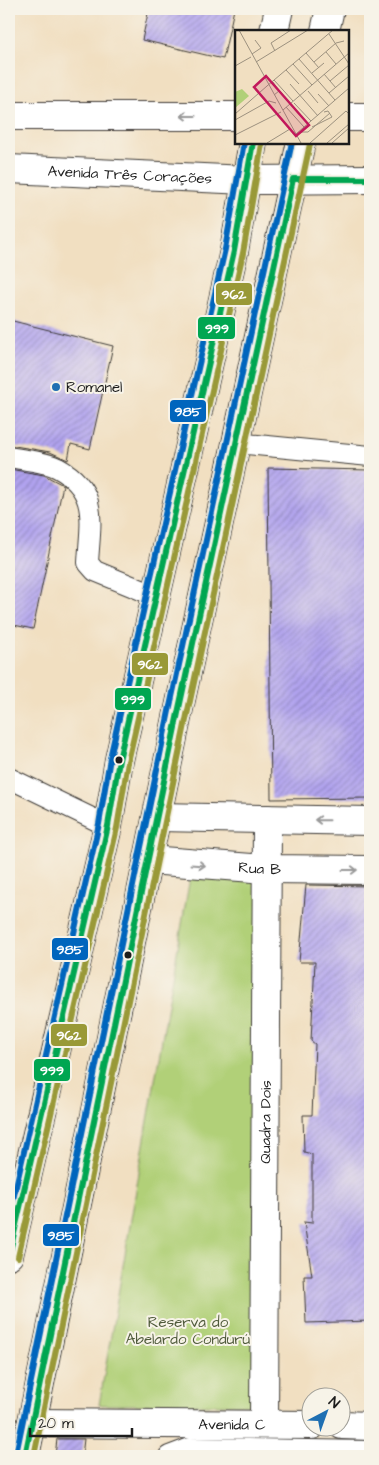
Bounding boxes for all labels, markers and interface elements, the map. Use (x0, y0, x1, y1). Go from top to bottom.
inset map (235, 30, 349, 144)
one-way arrow (180, 111, 196, 121)
street label: Avenida Três Corações (47, 160, 213, 189)
line badge: 962 (215, 282, 253, 306)
text: 962 (222, 285, 247, 305)
line badge: 999 (197, 316, 236, 340)
text: 999 (205, 319, 229, 339)
place label: Romanel (66, 377, 122, 398)
marker: Romanel (50, 381, 62, 393)
line badge: 985 (169, 399, 207, 423)
text: 985 (175, 402, 203, 422)
line badge: 962 (131, 652, 169, 676)
text: 962 (138, 655, 163, 675)
line badge: 999 (114, 687, 152, 711)
text: 999 (121, 690, 145, 710)
unlabelled marker (114, 755, 124, 765)
one-way arrow (314, 815, 330, 824)
street label: Rua B (238, 856, 281, 880)
one-way arrow (189, 860, 205, 869)
one-way arrow (341, 865, 357, 875)
line badge: 985 (51, 937, 89, 961)
text: 985 (57, 940, 85, 960)
unlabelled marker (123, 950, 133, 960)
line badge: 962 (50, 1023, 88, 1047)
text: 962 (57, 1026, 82, 1046)
line badge: 999 (33, 1058, 71, 1082)
text: 999 (40, 1061, 64, 1081)
street label: Quadra Dois (255, 1080, 276, 1164)
line badge: 985 (42, 1223, 80, 1247)
text: 985 (48, 1226, 76, 1246)
park label: Reserva do Abelardo Condurú (126, 1312, 251, 1350)
north arrow (302, 1388, 352, 1438)
text: N (324, 1393, 344, 1414)
scale bar (30, 1405, 132, 1437)
text: 20 m (38, 1413, 74, 1434)
street label: Avenida C (198, 1414, 266, 1435)

